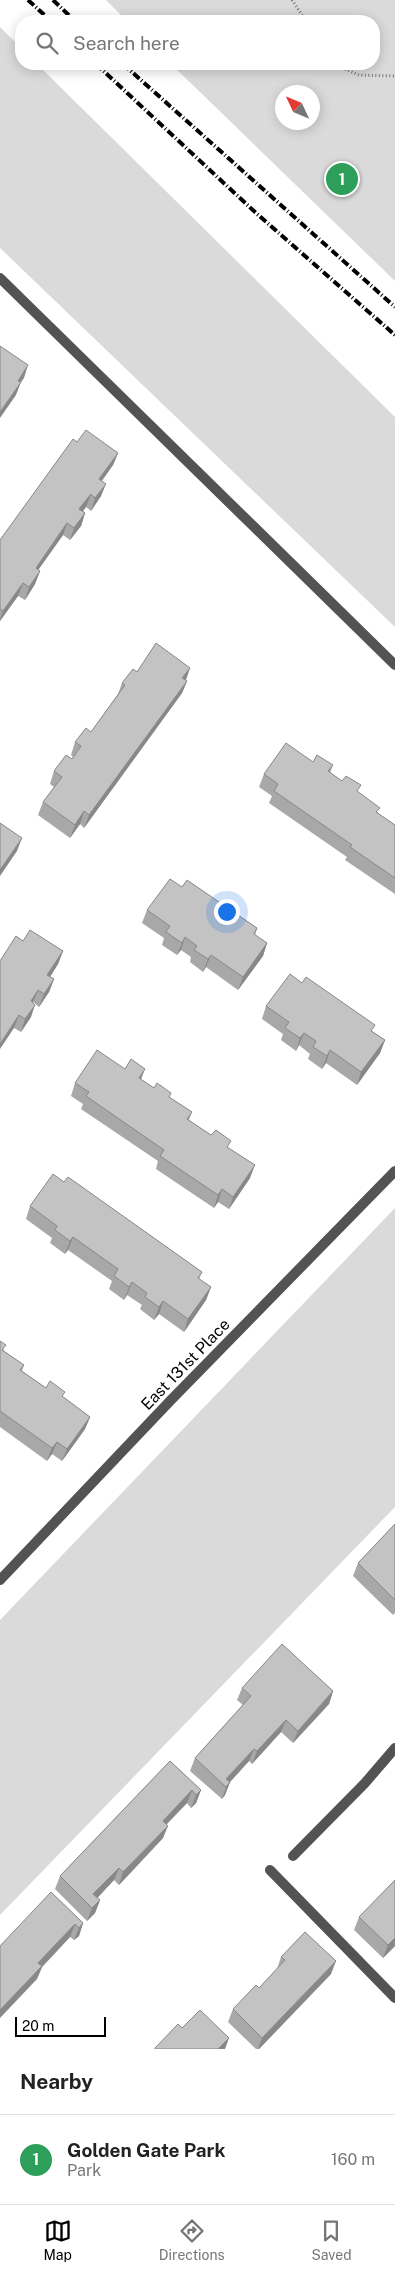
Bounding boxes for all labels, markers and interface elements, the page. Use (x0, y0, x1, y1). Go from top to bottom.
search box (15, 15, 380, 70)
icon: search (33, 29, 61, 57)
text: Search here (73, 32, 180, 54)
north arrow (275, 85, 320, 130)
pin: 1 (326, 160, 358, 198)
your location (214, 899, 240, 925)
street label: East 131st Place (137, 1315, 234, 1414)
scale bar (15, 2014, 106, 2037)
text: 20 m (22, 2018, 54, 2034)
text: Nearby (20, 2069, 93, 2094)
text: Golden Gate Park (67, 2139, 225, 2161)
text: 1 (33, 2150, 39, 2169)
text: 160 m (331, 2150, 375, 2169)
text: Park (67, 2161, 101, 2180)
tab: Map (43, 2217, 72, 2263)
tab: Directions (159, 2217, 225, 2263)
tab: Saved (311, 2217, 352, 2263)

